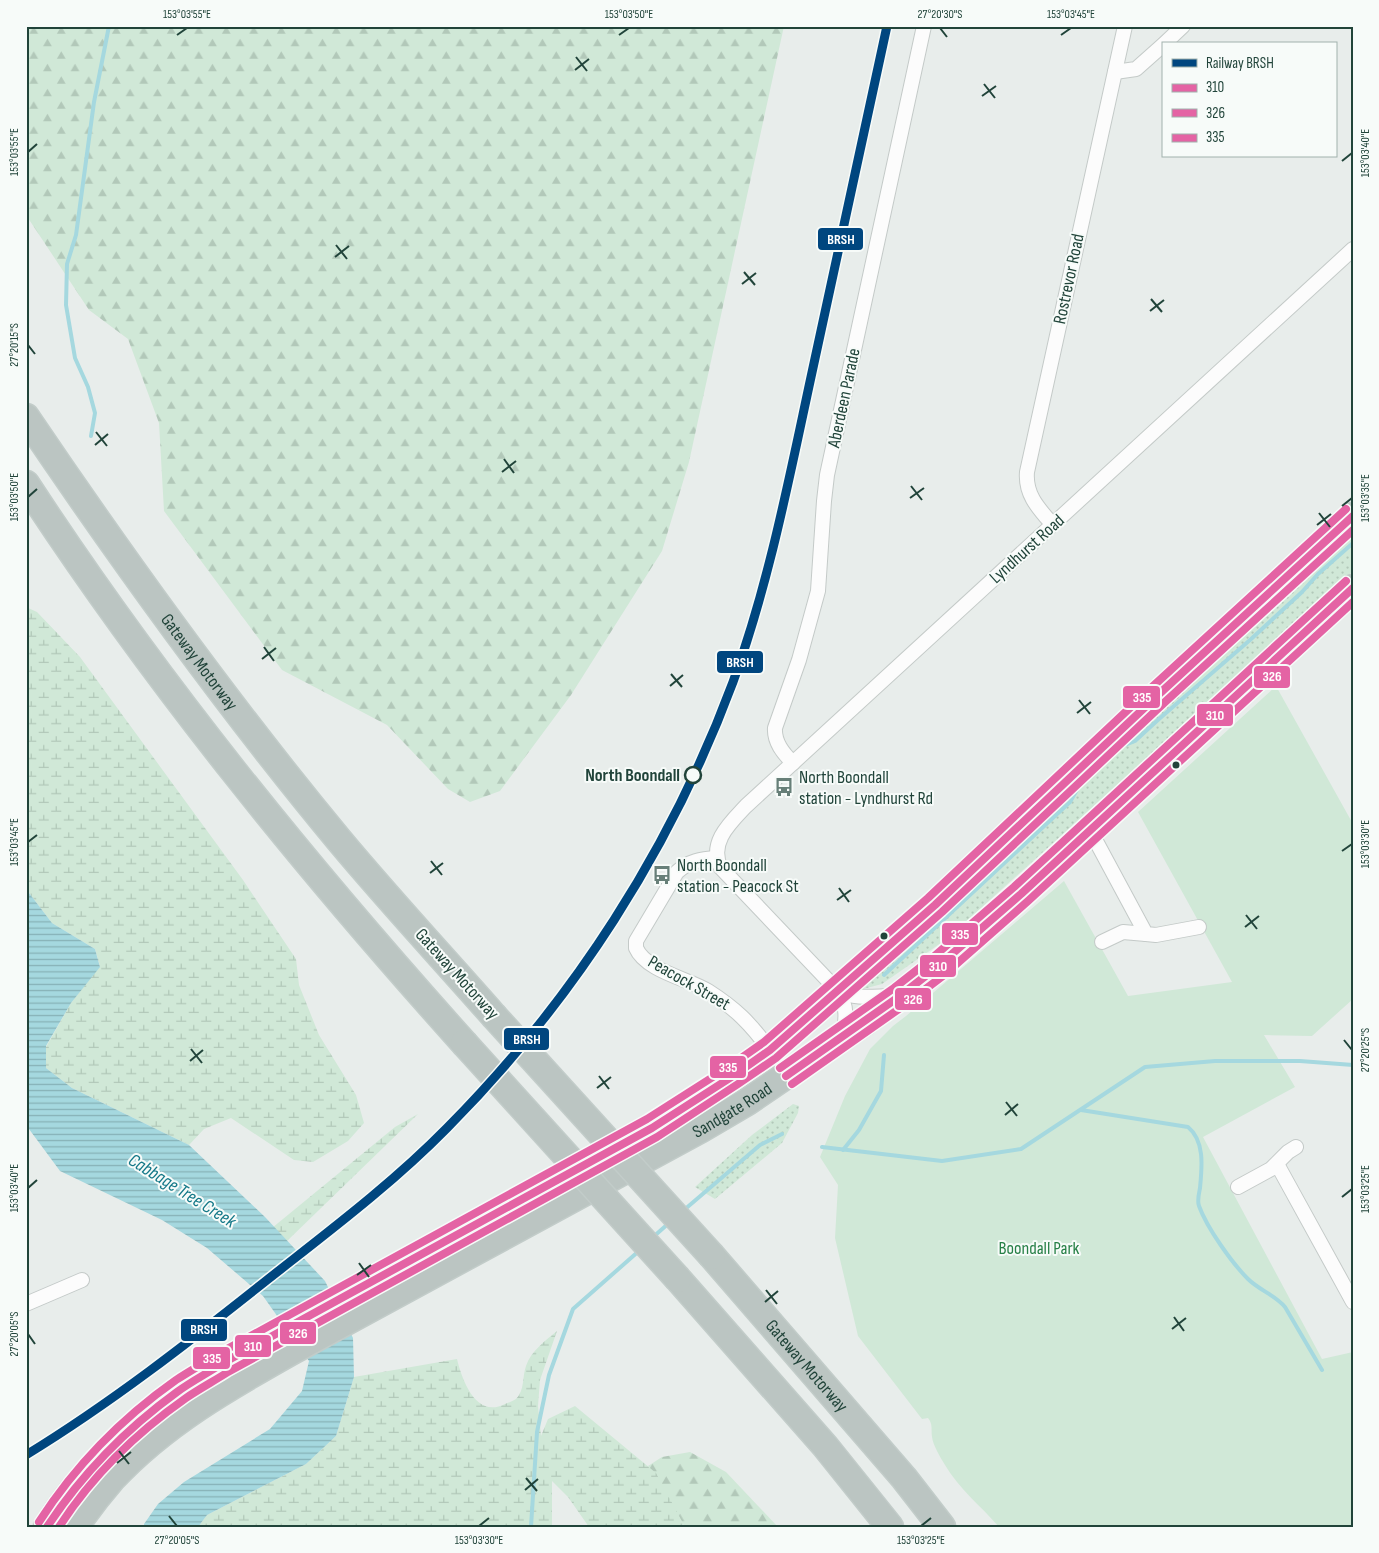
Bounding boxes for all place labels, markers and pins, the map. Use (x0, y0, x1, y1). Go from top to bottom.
unlabelled marker (1171, 760, 1181, 770)
place label: North Boondall (585, 765, 680, 786)
marker: North Boondall (684, 766, 702, 784)
place label: North Boondall station - Lyndhurst Rd (799, 767, 933, 809)
bus stop icon: North Boondall station - Lyndhurst Rd (773, 776, 795, 798)
place label: North Boondall station - Peacock St (677, 855, 799, 897)
bus stop icon: North Boondall station - Peacock St (651, 864, 673, 886)
unlabelled marker (879, 931, 889, 941)

